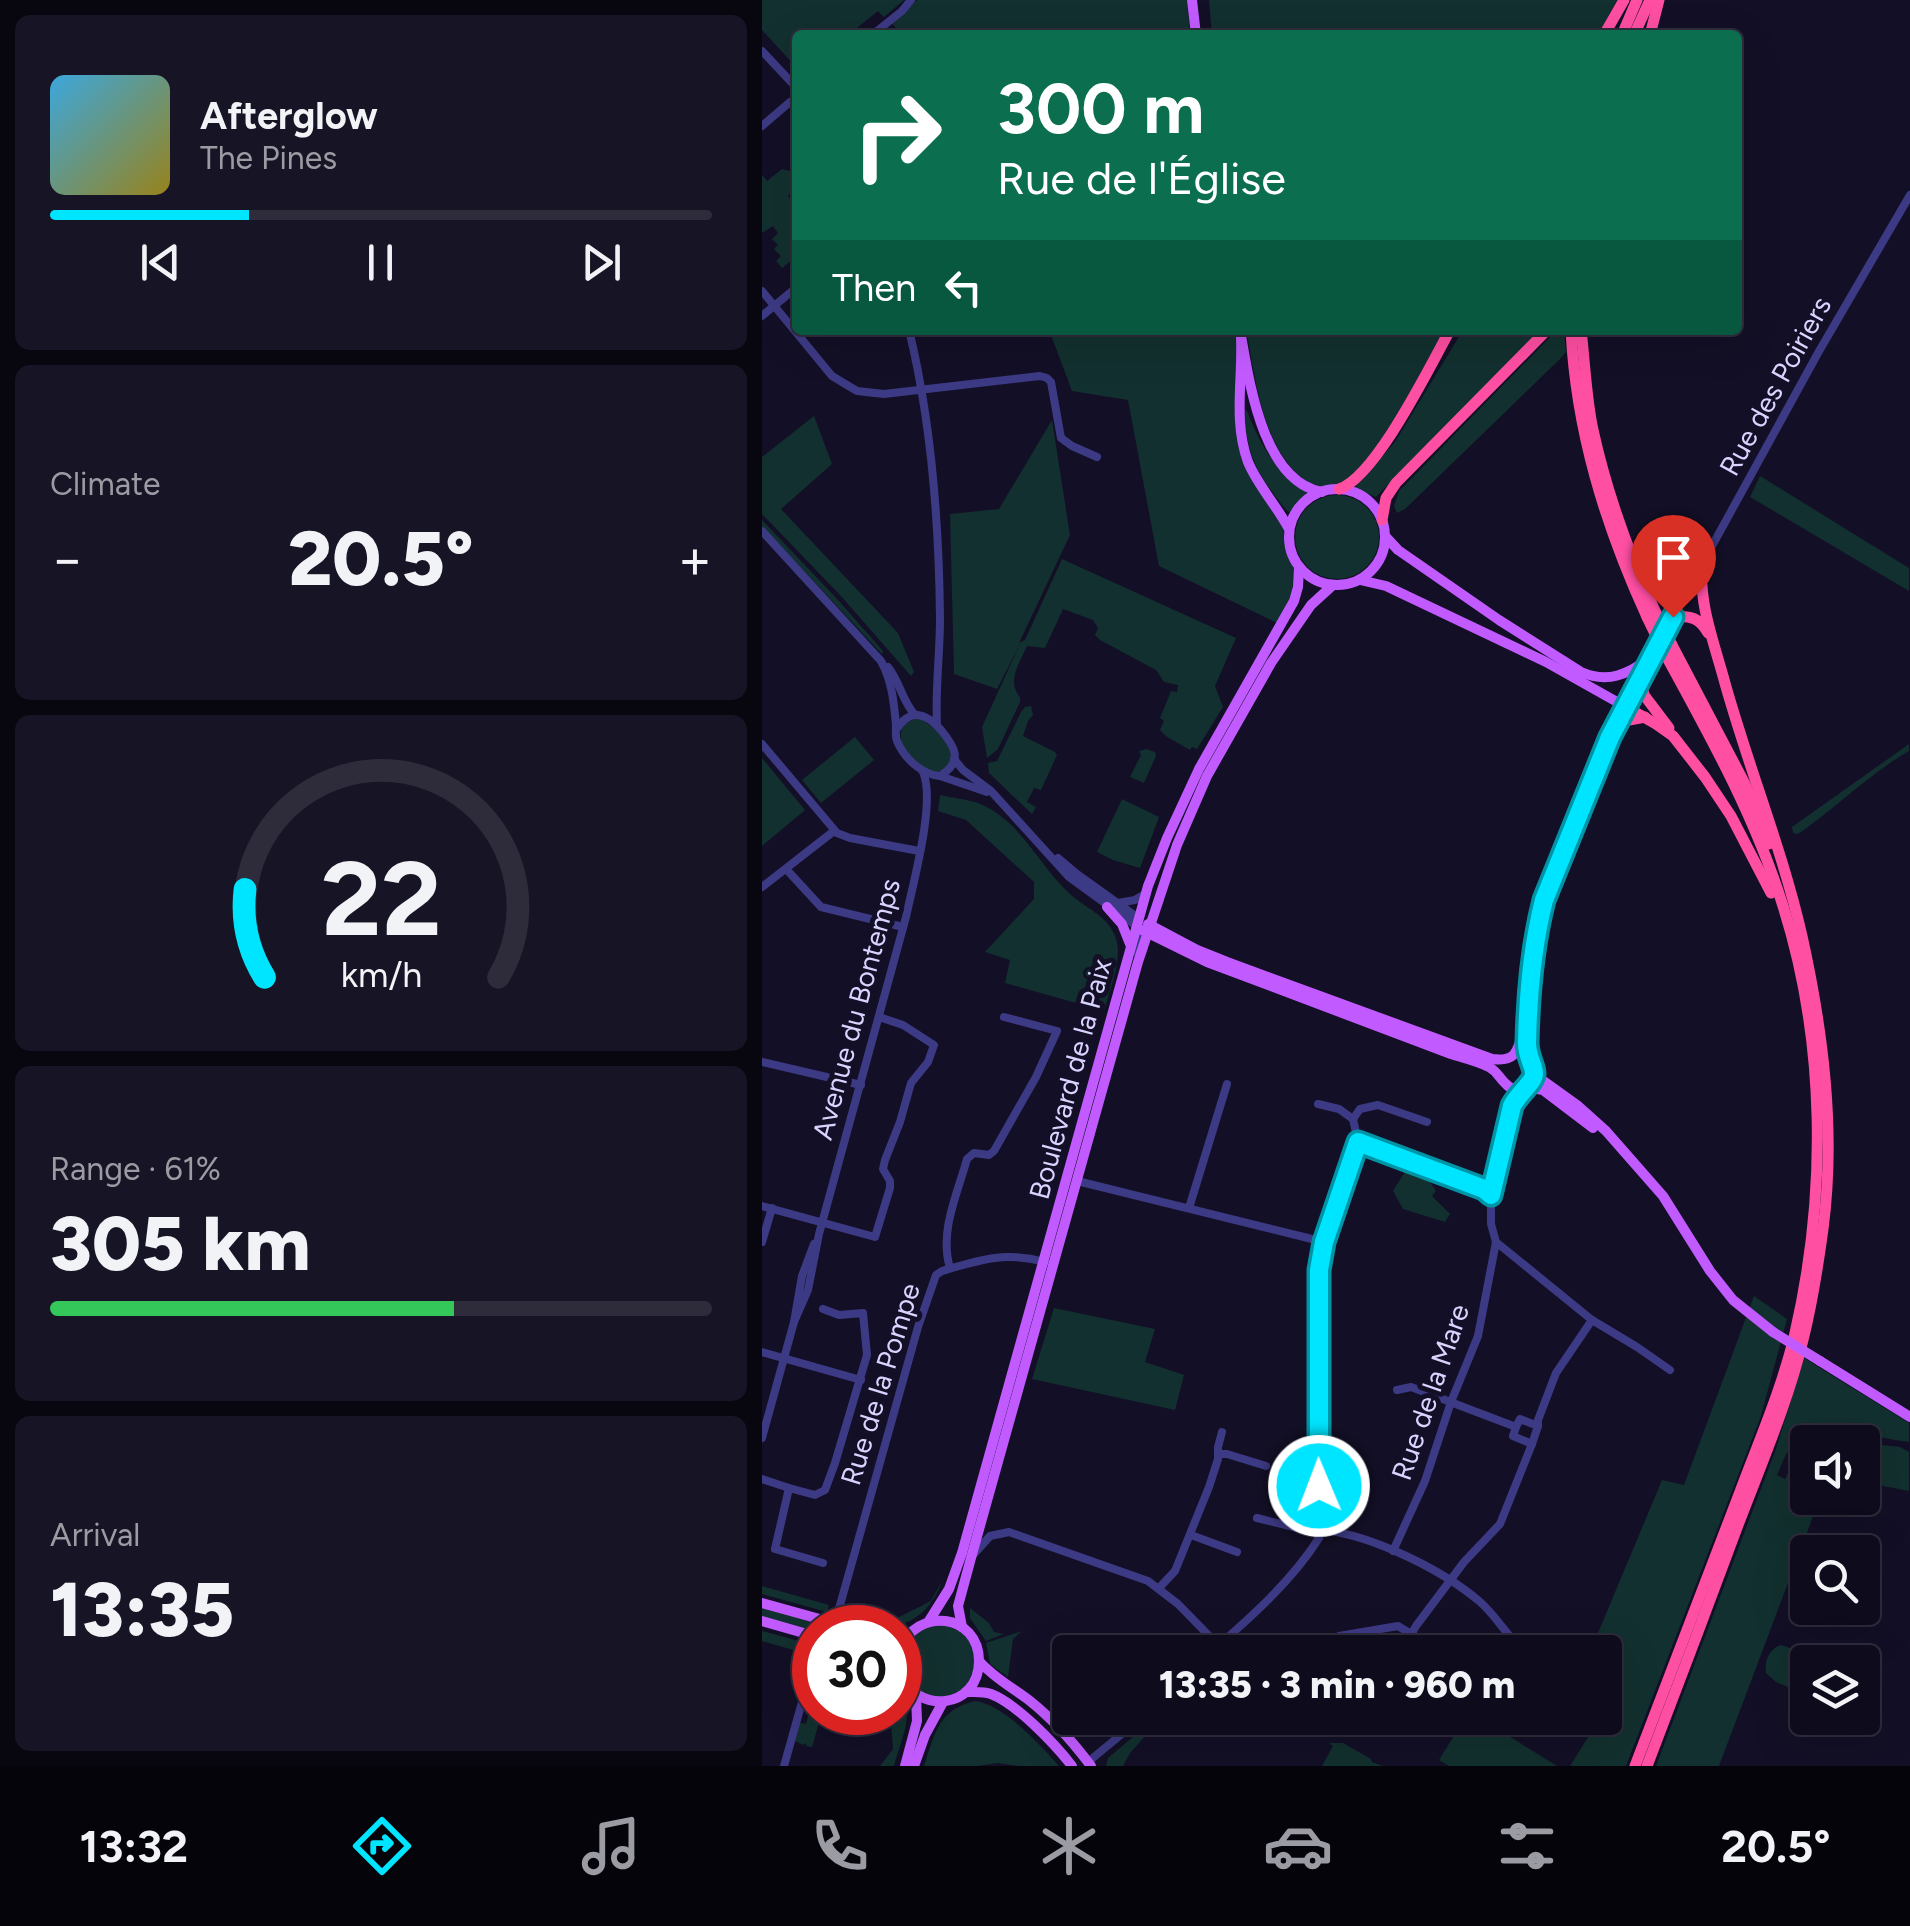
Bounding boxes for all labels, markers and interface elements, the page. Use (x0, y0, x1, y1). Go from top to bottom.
text: 300 m (997, 66, 1204, 151)
icon: right (832, 70, 962, 200)
text: Afterglow (200, 93, 378, 139)
text: The Pines (200, 139, 337, 177)
text: Rue de l'Église (997, 151, 1286, 205)
icon: previous (133, 235, 188, 290)
icon: pause (353, 235, 408, 290)
icon: next (574, 235, 629, 290)
icon: left (936, 260, 991, 315)
text: Then (832, 265, 916, 311)
street label: Rue des Poiriers (1712, 291, 1838, 481)
text: Climate (50, 465, 161, 503)
text: 20.5° (288, 514, 474, 604)
pin (1631, 515, 1716, 618)
text: − (50, 526, 84, 592)
text: + (678, 526, 712, 592)
icon: arrive (1646, 530, 1701, 585)
text: 22 (321, 836, 441, 961)
street label: Avenue du Bontemps (805, 875, 907, 1143)
text: km/h (340, 953, 422, 996)
street label: Boulevard de la Paix (1022, 954, 1119, 1203)
text: Range · 61% (50, 1150, 221, 1188)
text: 305 km (50, 1199, 311, 1289)
street label: Rue de la Pompe (833, 1279, 927, 1489)
street label: Rue de la Mare (1384, 1299, 1476, 1485)
map controls (1790, 1425, 1880, 1735)
button: sound (1790, 1425, 1880, 1515)
position arrow (1267, 1434, 1371, 1538)
text: Arrival (50, 1516, 140, 1554)
button: search (1790, 1535, 1880, 1625)
text: 13:35 (50, 1565, 234, 1655)
speed limit sign: 30 (792, 1605, 922, 1735)
button: layers (1790, 1645, 1880, 1735)
text: 13:35 · 3 min · 960 m (1159, 1662, 1515, 1708)
icon: directions (347, 1811, 417, 1881)
icon: music (576, 1811, 646, 1881)
icon: phone (805, 1811, 875, 1881)
icon: climate (1034, 1811, 1104, 1881)
icon: car (1263, 1811, 1333, 1881)
icon: filters (1492, 1811, 1562, 1881)
text: 13:32 (79, 1819, 188, 1873)
text: 20.5° (1721, 1819, 1830, 1873)

